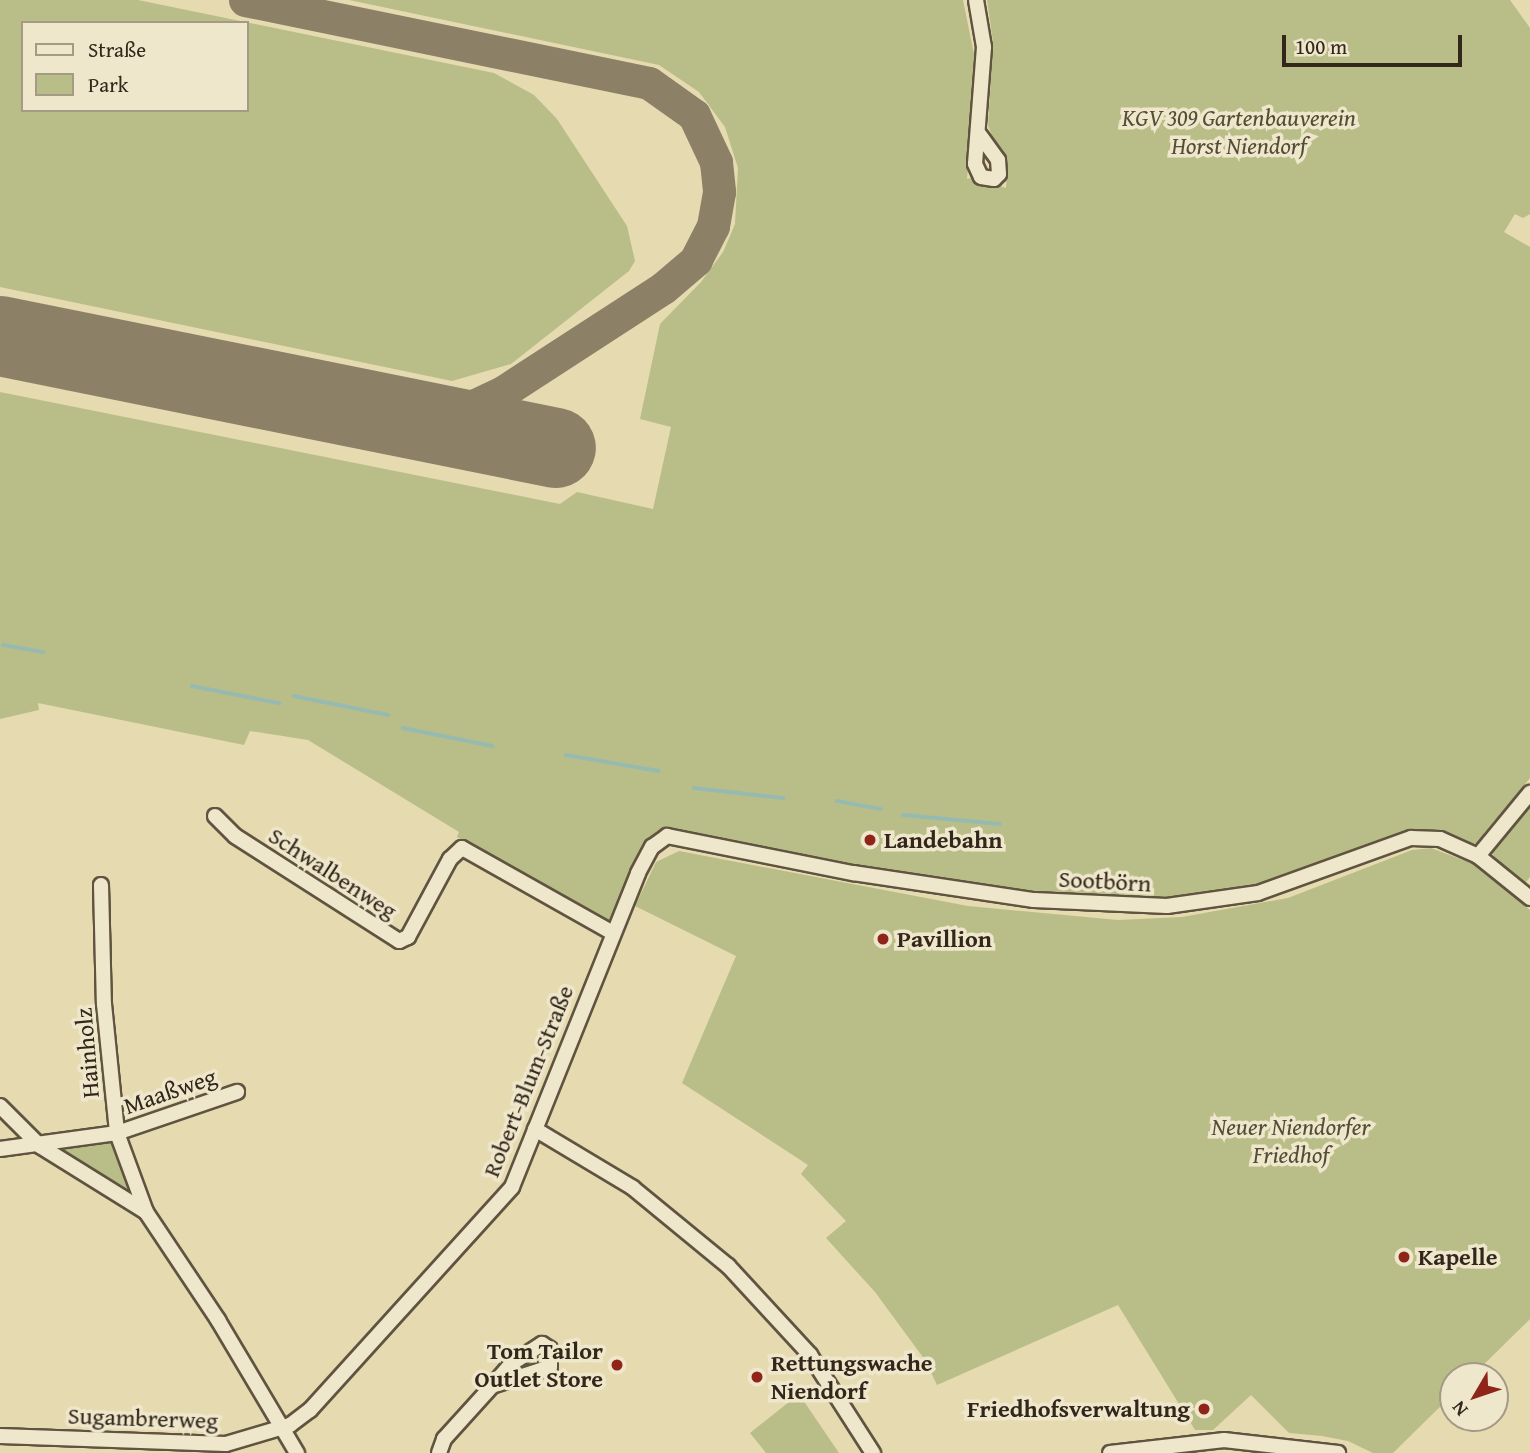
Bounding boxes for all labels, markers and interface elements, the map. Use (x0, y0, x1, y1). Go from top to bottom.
legend (21, 21, 248, 112)
scale bar (1285, 21, 1465, 65)
text: 100 m (1295, 31, 1347, 62)
text: Straße (88, 34, 146, 65)
text: Park (88, 69, 129, 100)
park label: KGV 309 Gartenbauverein Horst Niendorf (1122, 104, 1356, 160)
street label: Schwalbenweg (263, 821, 403, 925)
place label: Landebahn (884, 826, 1002, 854)
marker: Landebahn (862, 832, 878, 848)
street label: Sootbörn (1058, 864, 1152, 898)
place label: Pavillion (897, 925, 992, 953)
marker: Pavillion (875, 931, 891, 947)
street label: Robert-Blum-Straße (476, 981, 580, 1181)
street label: Hainholz (69, 1007, 105, 1099)
street label: Maaßweg (120, 1062, 220, 1120)
park label: Neuer Niendorfer Friedhof (1212, 1113, 1370, 1169)
place label: Kapelle (1418, 1243, 1498, 1271)
marker: Kapelle (1396, 1249, 1412, 1265)
place label: Tom Tailor Outlet Store (475, 1337, 603, 1393)
place label: Rettungswache Niendorf (771, 1349, 933, 1405)
marker: Tom Tailor Outlet Store (609, 1357, 625, 1373)
north arrow (1439, 1362, 1509, 1432)
marker: Rettungswache Niendorf (749, 1369, 765, 1385)
place label: Friedhofsverwaltung (967, 1395, 1190, 1423)
text: N (1444, 1395, 1474, 1423)
street label: Sugambrerweg (67, 1401, 219, 1435)
marker: Friedhofsverwaltung (1196, 1401, 1212, 1417)

